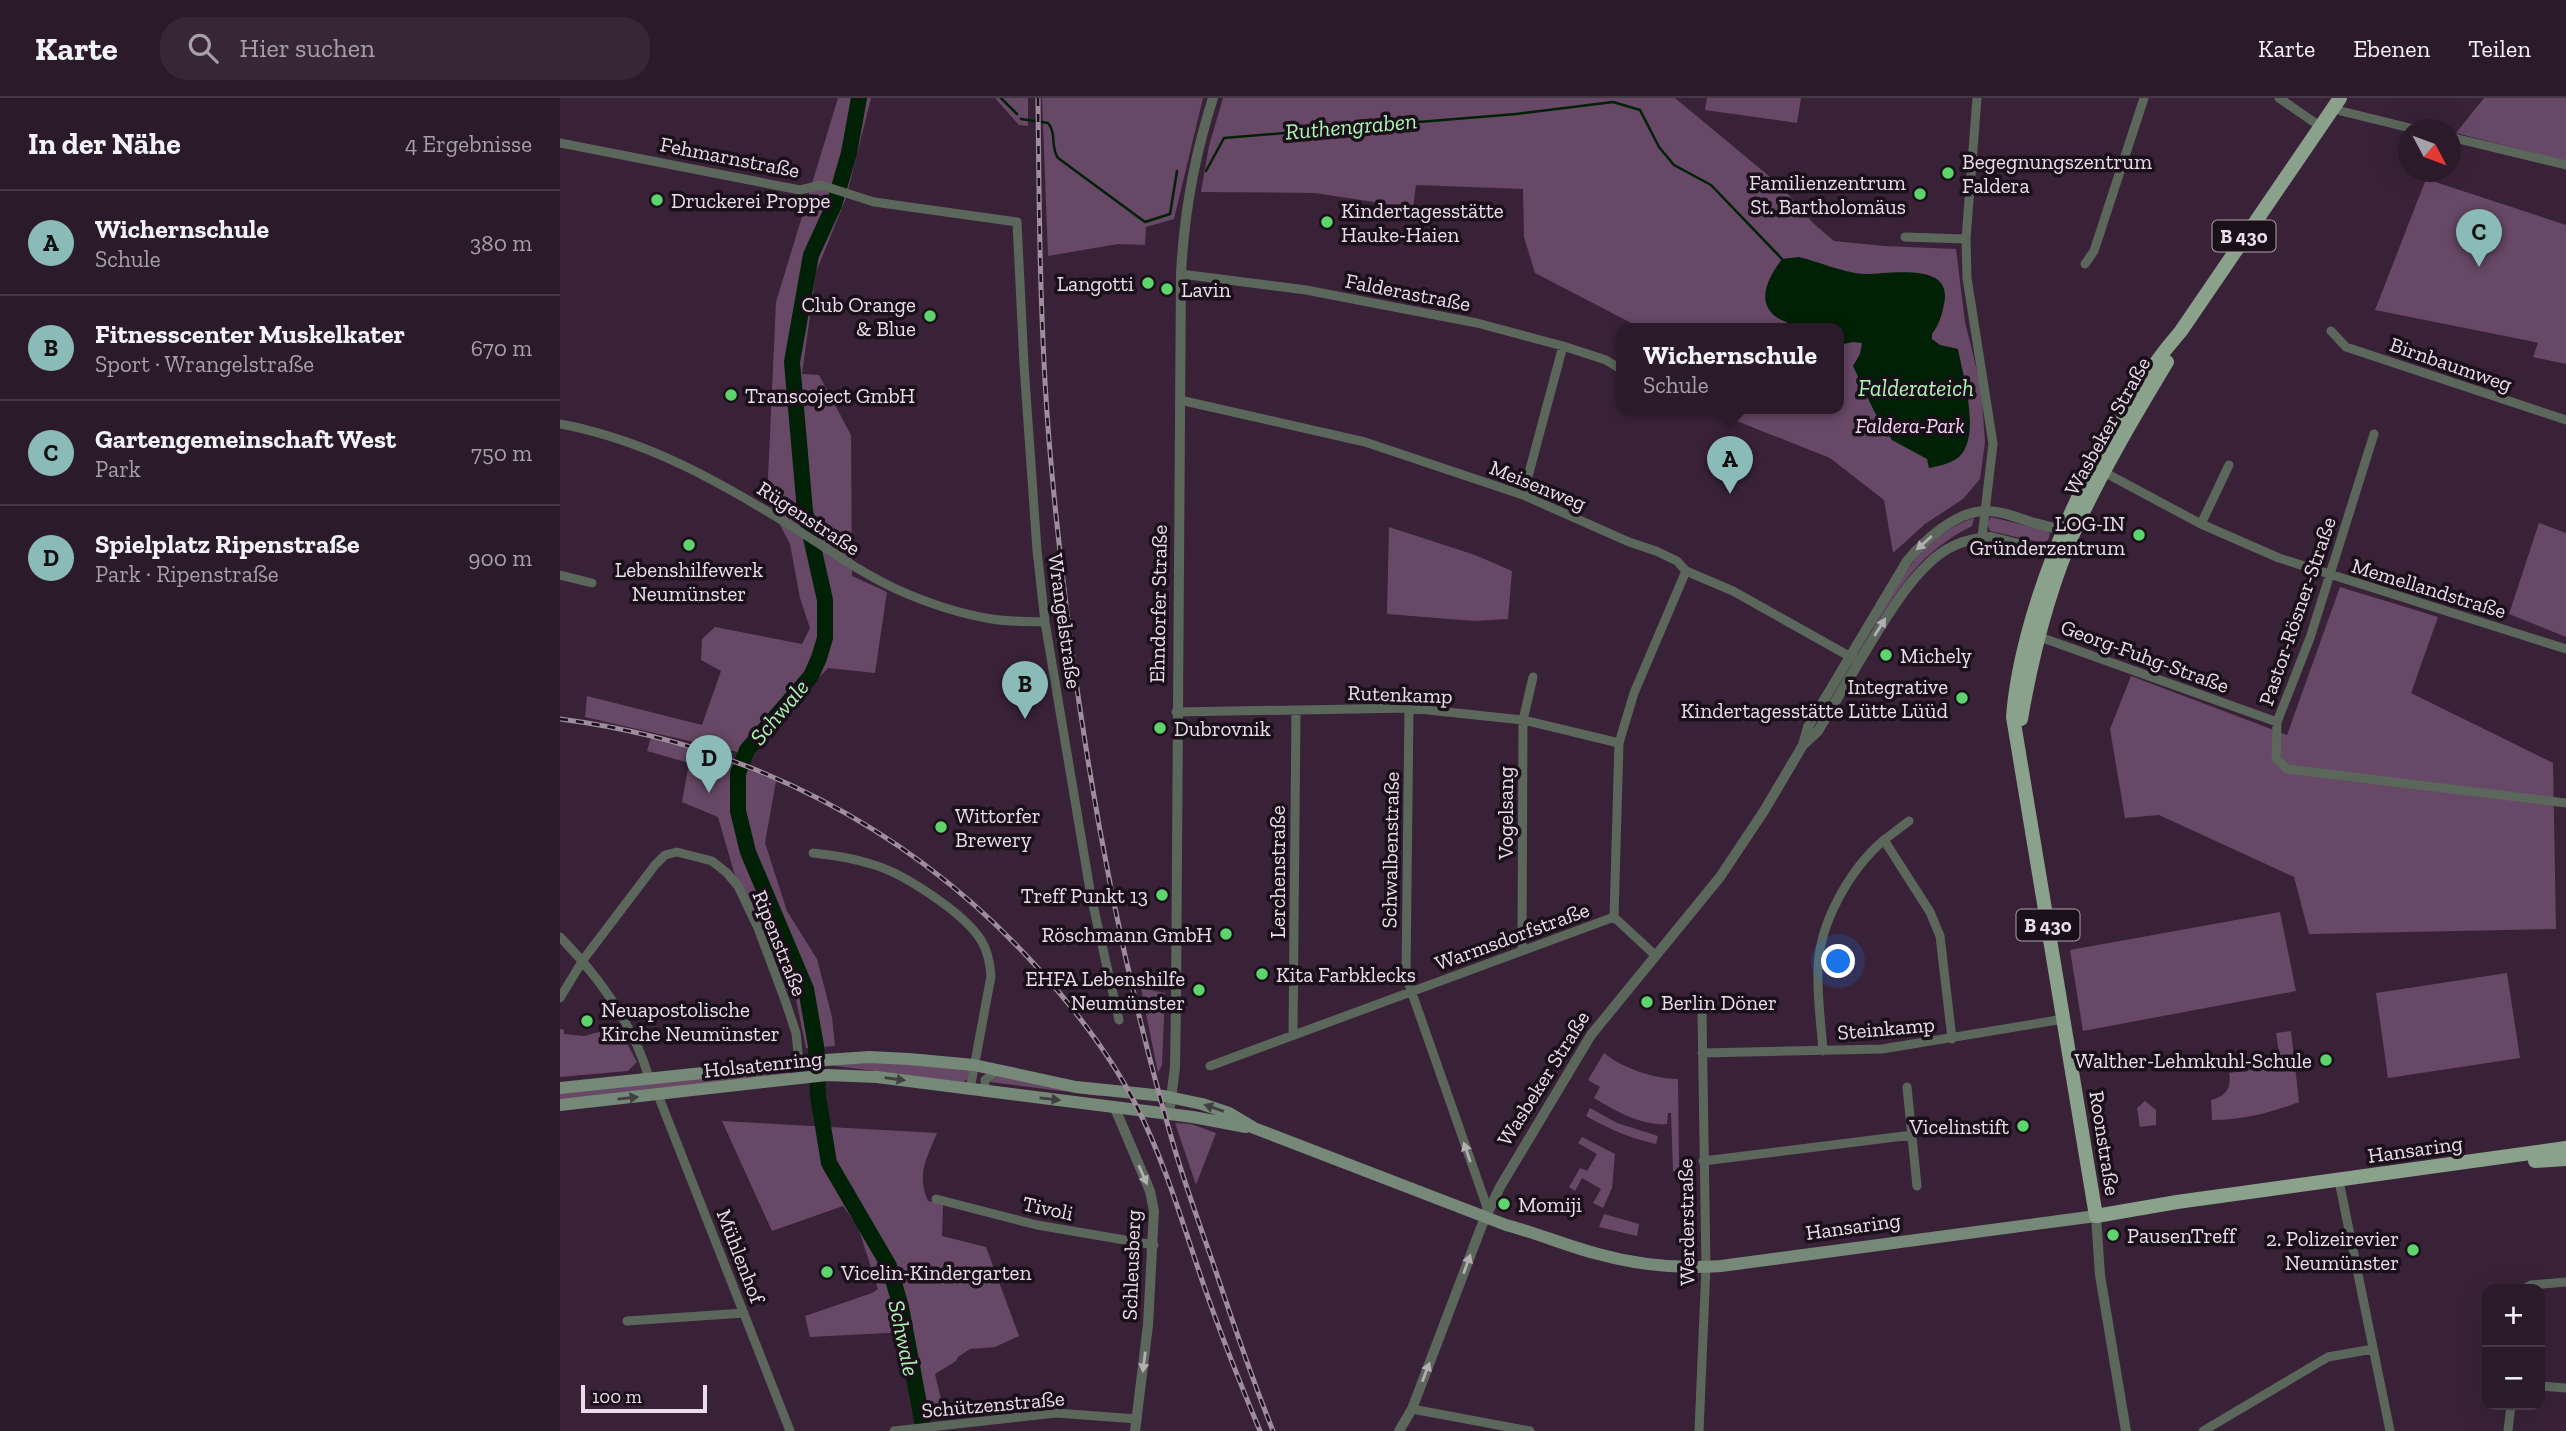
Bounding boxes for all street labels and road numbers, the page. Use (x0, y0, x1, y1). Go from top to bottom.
street label: Fehmarnstraße (658, 131, 802, 183)
road number: B 430 (2212, 220, 2276, 252)
street label: Falderastraße (1343, 268, 1473, 316)
street label: Birnbaumweg (2387, 331, 2516, 397)
street label: Wasbeker Straße (2059, 352, 2155, 500)
street label: Meisenweg (1486, 454, 1590, 516)
street label: Rügenstraße (753, 475, 865, 561)
street label: Pastor-Rösner-Straße (2253, 513, 2341, 709)
street label: Ehndorfer Straße (1144, 524, 1172, 683)
street label: Wrangelstraße (1043, 552, 1087, 690)
street label: Memellandstraße (2349, 553, 2509, 623)
street label: Georg-Fuhg-Straße (2057, 614, 2233, 698)
street label: Rutenkamp (1347, 680, 1453, 708)
street label: Vogelsang (1493, 766, 1518, 860)
street label: Schwalbenstraße (1376, 771, 1404, 929)
street label: Lerchenstraße (1265, 805, 1290, 939)
street label: Ripenstraße (747, 886, 813, 1000)
street label: Warmsdorfstraße (1431, 896, 1593, 976)
road number: B 430 (2016, 910, 2080, 940)
street label: Wasbeker Straße (1492, 1006, 1595, 1150)
street label: Steinkamp (1836, 1011, 1936, 1045)
street label: Holsatenring (703, 1045, 824, 1083)
street label: Roonstraße (2084, 1089, 2126, 1197)
street label: Hansaring (2366, 1130, 2464, 1168)
street label: Werderstraße (1672, 1158, 1700, 1286)
street label: Tivoli (1020, 1190, 1076, 1226)
street label: Mühlenhof (712, 1206, 771, 1308)
street label: Hansaring (1804, 1207, 1902, 1245)
street label: Schleusberg (1117, 1209, 1145, 1321)
street label: Schützenstraße (920, 1385, 1066, 1423)

